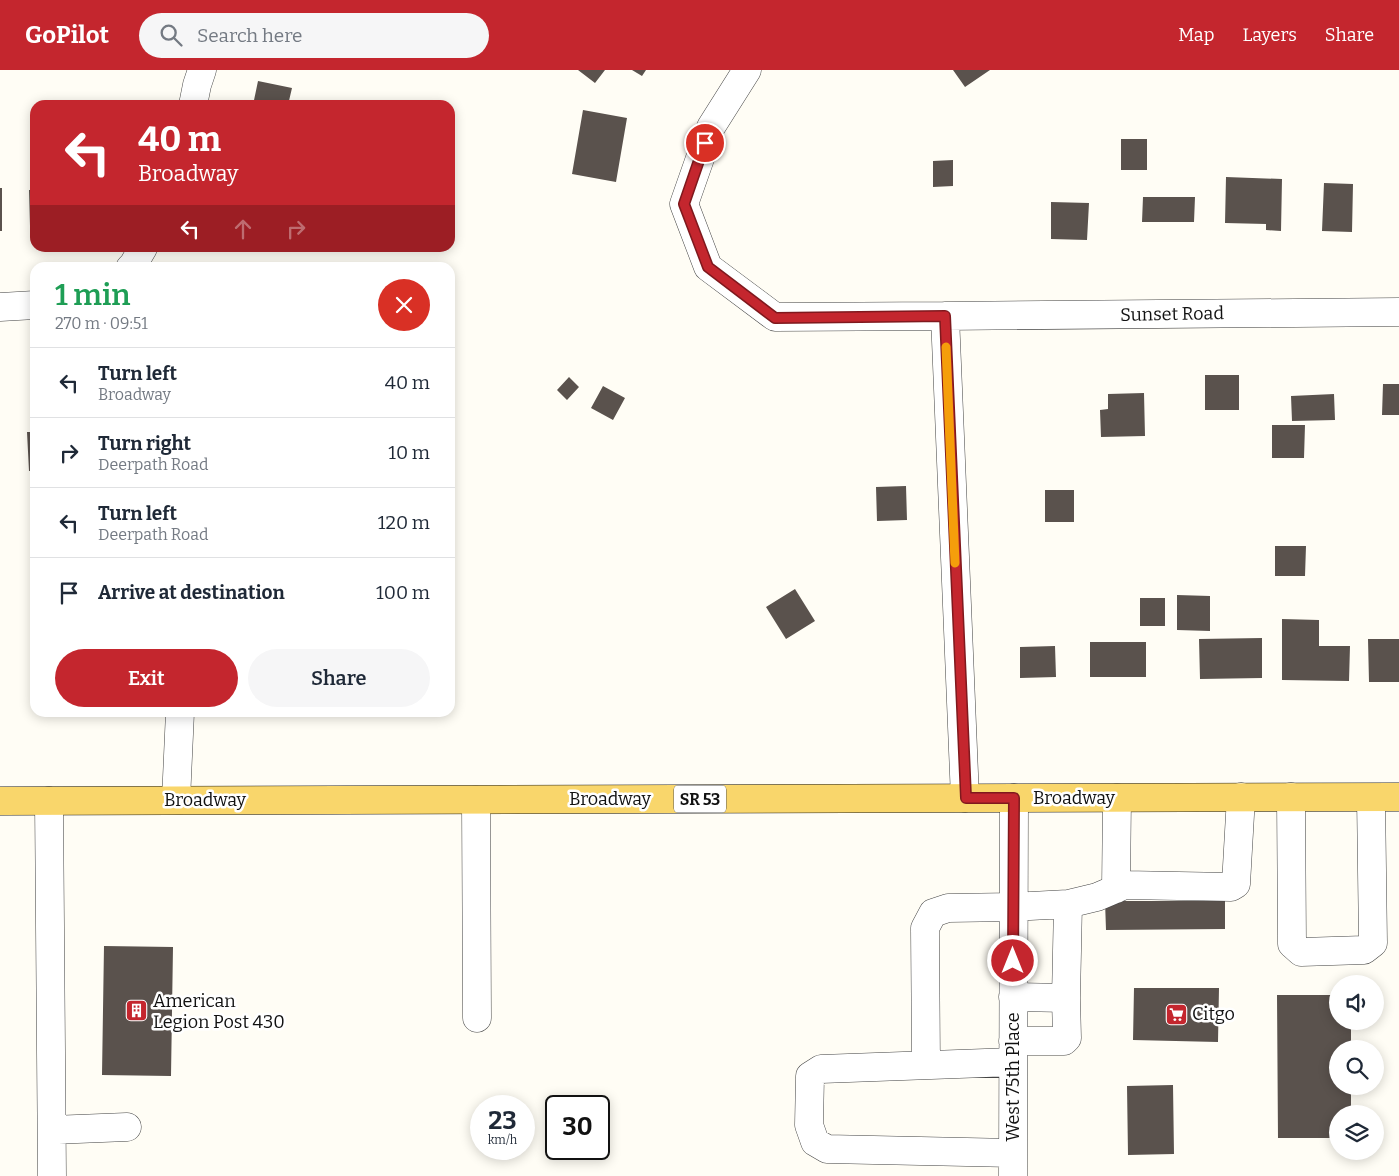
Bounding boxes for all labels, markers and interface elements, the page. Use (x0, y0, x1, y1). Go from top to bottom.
search box (139, 13, 489, 58)
text: GoPilot (25, 21, 109, 49)
icon: search (157, 21, 185, 49)
text: Search here (197, 24, 303, 47)
text: Map (1178, 24, 1214, 46)
text: Layers (1242, 24, 1297, 46)
text: Share (1325, 24, 1374, 46)
text: 40 m (138, 118, 221, 160)
icon: left (55, 120, 120, 185)
pin (684, 122, 726, 164)
icon: arrive (691, 129, 719, 157)
text: Broadway (138, 160, 238, 187)
icon: left (176, 215, 204, 243)
icon: ahead (229, 215, 257, 243)
icon: right (282, 215, 310, 243)
text: 1 min (55, 277, 130, 313)
button: close (378, 279, 430, 331)
street label: Sunset Road (1120, 302, 1224, 326)
text: 270 m · 09:51 (55, 314, 148, 333)
text: Turn left (98, 362, 177, 385)
icon: left (55, 369, 83, 397)
text: 40 m (385, 371, 430, 394)
text: Broadway (98, 385, 171, 404)
text: Turn right (98, 432, 191, 455)
icon: right (55, 439, 83, 467)
text: 10 m (388, 441, 430, 464)
text: Deerpath Road (98, 455, 208, 474)
text: Turn left (98, 502, 177, 525)
icon: left (55, 509, 83, 537)
text: 120 m (378, 511, 430, 534)
text: Deerpath Road (98, 525, 208, 544)
icon: arrive (55, 579, 83, 607)
text: Arrive at destination (98, 581, 285, 604)
text: 100 m (376, 581, 430, 604)
button: Exit (55, 649, 238, 707)
button: Share (248, 649, 430, 707)
road number: SR 53 (674, 786, 726, 812)
street label: Broadway (1033, 787, 1116, 809)
street label: Broadway (569, 788, 652, 810)
street label: Broadway (164, 789, 247, 811)
position arrow (986, 934, 1038, 986)
map controls (1329, 975, 1384, 1160)
button: sound (1329, 975, 1384, 1030)
place label: American Legion Post 430 (153, 990, 285, 1033)
building icon: American Legion Post 430 (125, 999, 149, 1023)
supermarket icon: Citgo (1164, 1002, 1188, 1026)
place label: Citgo (1192, 1003, 1235, 1025)
street label: West 75th Place (1002, 1012, 1024, 1142)
button: search (1329, 1040, 1384, 1095)
speed limit sign: 30 (545, 1095, 610, 1160)
button: layers (1329, 1105, 1384, 1160)
text: 23 (488, 1106, 517, 1136)
text: km/h (488, 1133, 517, 1147)

